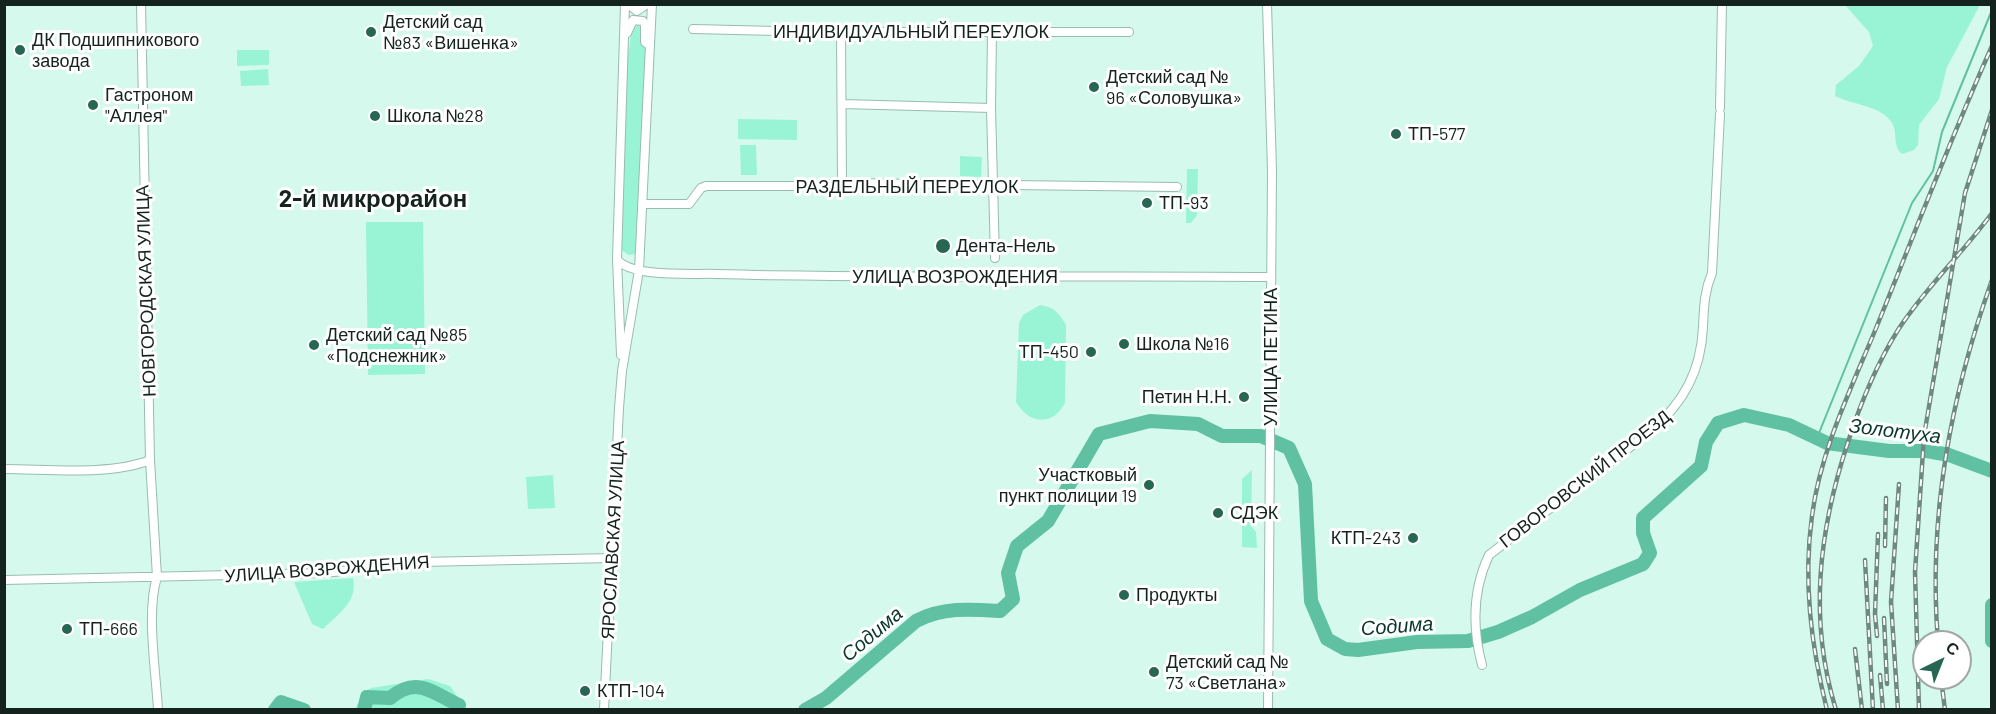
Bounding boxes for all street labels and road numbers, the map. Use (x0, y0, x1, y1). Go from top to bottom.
street label: ИНДИВИДУАЛЬНЫЙ ПЕРЕУЛОК (773, 21, 1049, 43)
street label: РАЗДЕЛЬНЫЙ ПЕРЕУЛОК (796, 176, 1018, 198)
street label: НОВГОРОДСКАЯ УЛИЦА (132, 185, 160, 397)
street label: УЛИЦА ВОЗРОЖДЕНИЯ (852, 266, 1058, 288)
street label: УЛИЦА ПЕТИНА (1260, 288, 1282, 426)
street label: ГОВОРОВСКИЙ ПРОЕЗД (1495, 405, 1675, 553)
street label: ЯРОСЛАВСКАЯ УЛИЦА (597, 440, 629, 640)
street label: УЛИЦА ВОЗРОЖДЕНИЯ (224, 551, 430, 587)

